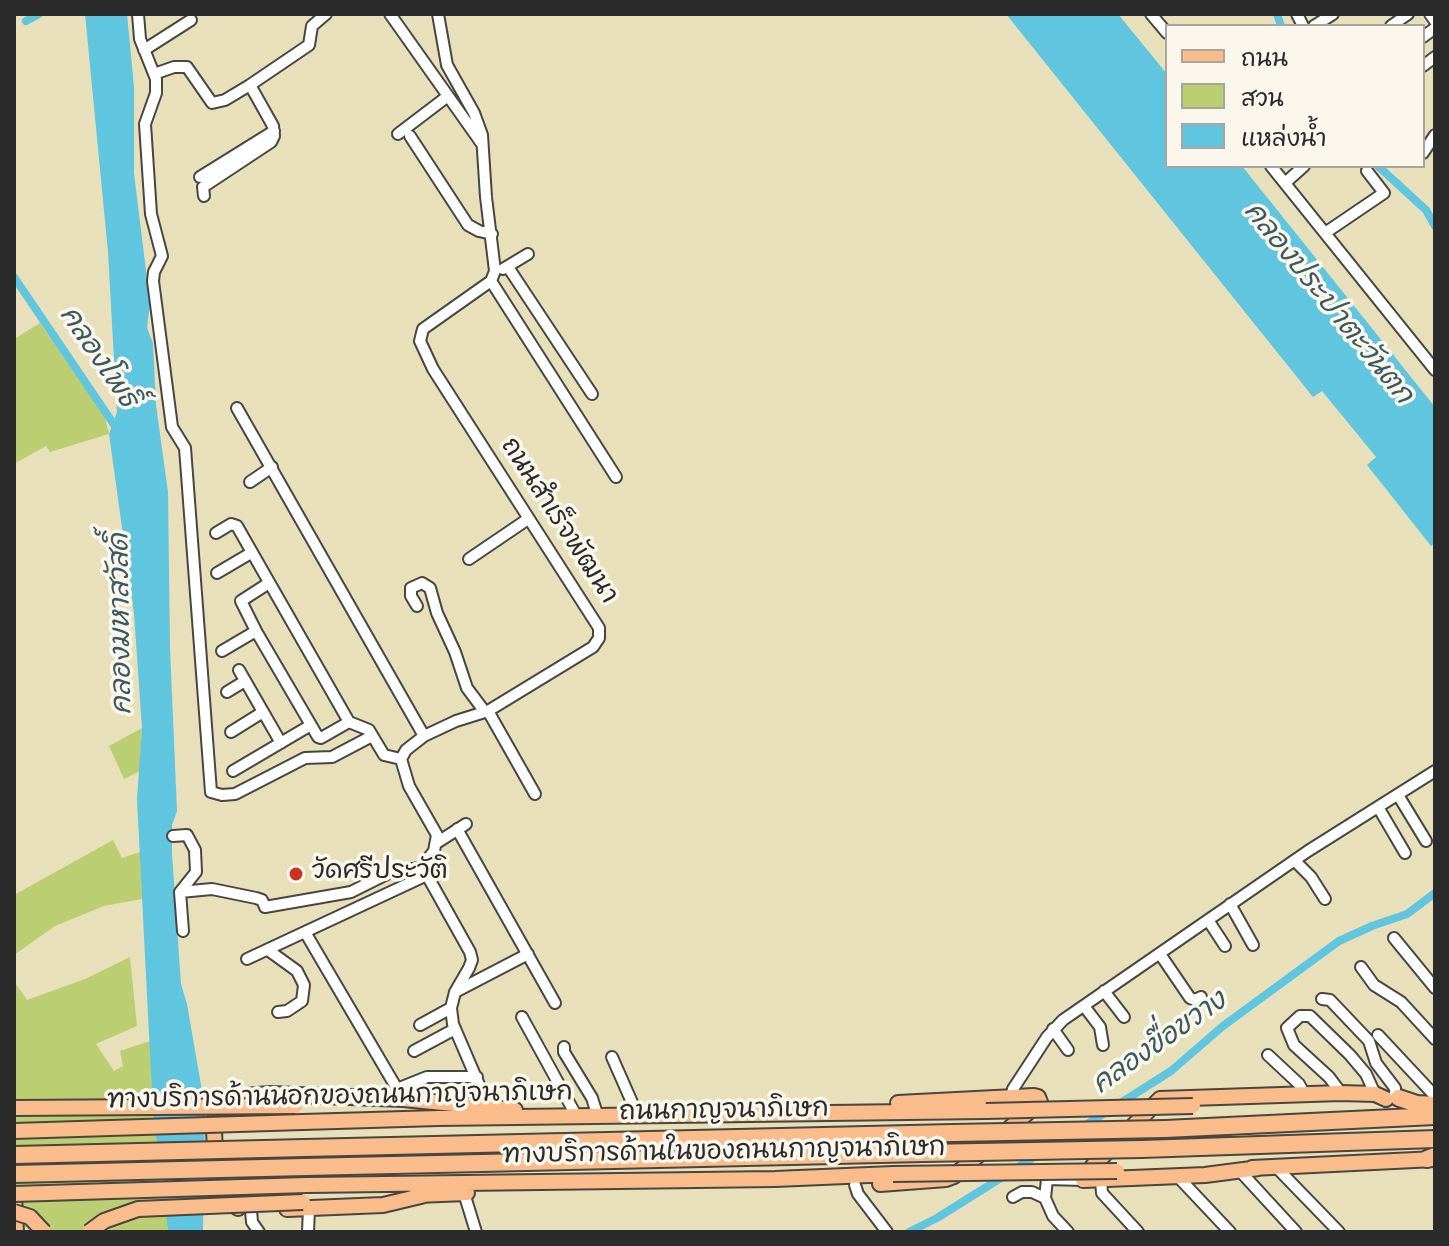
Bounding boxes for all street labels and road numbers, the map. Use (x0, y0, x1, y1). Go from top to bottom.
street label: ถนนสำเร็จพัฒนา (492, 433, 622, 611)
street label: ทางบริการด้านนอกของถนนกาญจนาภิเษก (107, 1079, 573, 1119)
street label: ถนนกาญจนาภิเษก (619, 1096, 829, 1130)
street label: ทางบริการด้านในของถนนกาญจนาภิเษก (502, 1135, 946, 1173)

